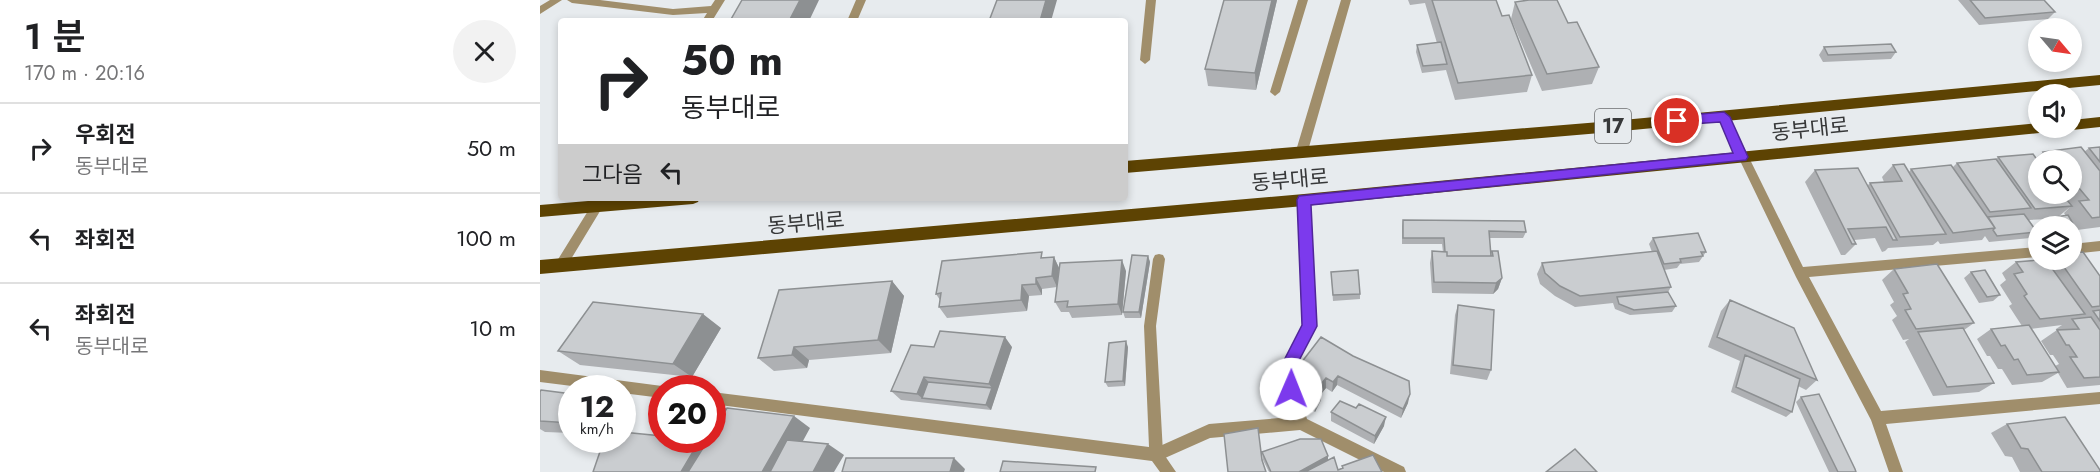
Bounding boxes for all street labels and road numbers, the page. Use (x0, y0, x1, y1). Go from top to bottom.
road number: 17 (1595, 109, 1631, 143)
street label: 동부대로 (1770, 110, 1850, 148)
street label: 동부대로 (1250, 162, 1330, 198)
street label: 동부대로 (766, 205, 846, 241)

